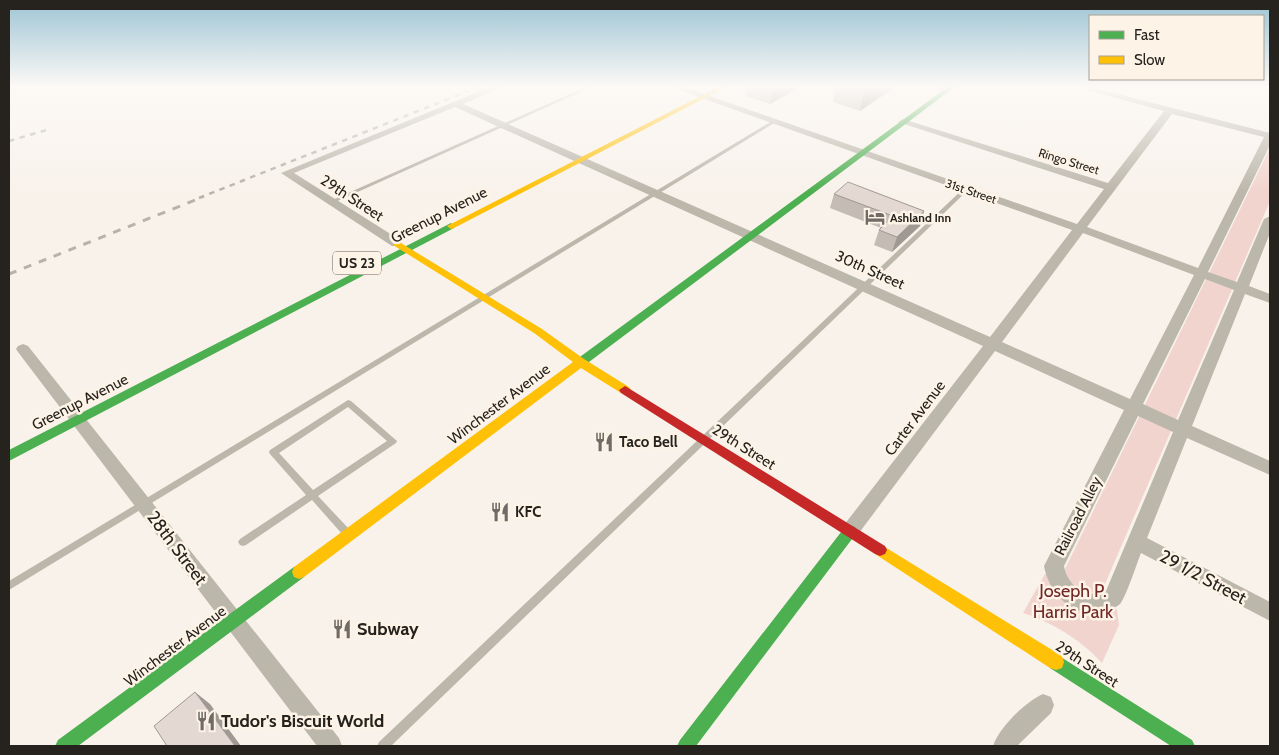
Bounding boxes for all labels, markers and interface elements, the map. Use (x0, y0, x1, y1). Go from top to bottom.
legend (1089, 15, 1264, 80)
text: Fast (1134, 26, 1159, 44)
text: Slow (1134, 51, 1165, 69)
street label: Ringo Street (1037, 145, 1101, 177)
street label: 29th Street (317, 171, 387, 225)
street label: 31st Street (944, 175, 998, 207)
street label: Greenup Avenue (388, 183, 490, 247)
hotel icon: Ashland Inn (864, 206, 886, 228)
place label: Ashland Inn (890, 210, 951, 225)
street label: 30th Street (833, 247, 907, 293)
road number: US 23 (333, 252, 381, 274)
street label: Winchester Avenue (445, 360, 554, 448)
street label: Greenup Avenue (29, 370, 131, 434)
street label: Carter Avenue (881, 377, 949, 459)
street label: 29th Street (709, 420, 779, 474)
restaurant icon: Taco Bell (593, 431, 615, 453)
place label: Taco Bell (619, 433, 678, 451)
street label: Railroad Alley (1050, 473, 1106, 558)
restaurant icon: KFC (489, 501, 511, 523)
place label: KFC (515, 503, 541, 521)
street label: 28th Street (142, 507, 212, 589)
street label: 29 1/2 Street (1156, 545, 1250, 609)
park label: Joseph P. Harris Park (1033, 580, 1114, 623)
street label: Winchester Avenue (121, 602, 230, 690)
restaurant icon: Subway (331, 618, 353, 640)
place label: Subway (357, 618, 419, 640)
street label: 29th Street (1052, 637, 1122, 691)
restaurant icon: Tudor's Biscuit World (195, 710, 217, 732)
place label: Tudor's Biscuit World (221, 710, 384, 732)

